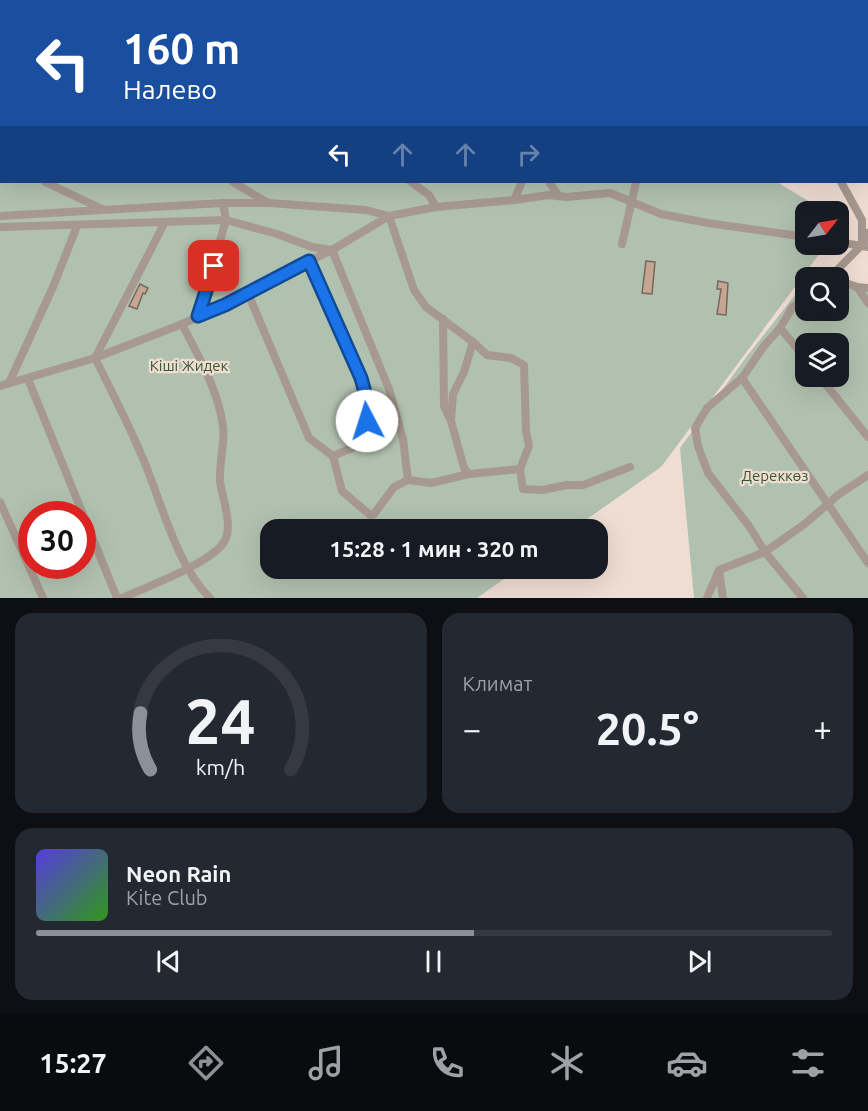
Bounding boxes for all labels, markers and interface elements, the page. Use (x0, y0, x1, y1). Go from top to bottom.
icon: left (24, 24, 102, 102)
text: 160 m (123, 25, 240, 72)
text: Налево (123, 74, 217, 104)
icon: left (323, 138, 356, 171)
icon: ahead (386, 138, 419, 171)
icon: ahead (449, 138, 482, 171)
icon: right (512, 138, 545, 171)
north arrow (795, 201, 849, 255)
map controls (795, 201, 849, 387)
pin (188, 240, 239, 291)
icon: arrive (197, 249, 230, 282)
button: search (795, 267, 849, 321)
button: layers (795, 333, 849, 387)
park label: Кіші Жидек (150, 357, 229, 374)
position arrow (335, 389, 399, 453)
park label: Дереккөз (742, 467, 808, 484)
speed limit sign: 30 (18, 501, 96, 579)
text: 15:28 · 1 мин · 320 m (330, 536, 538, 561)
text: Климат (463, 672, 532, 695)
text: 24 (186, 686, 256, 756)
text: 20.5° (596, 703, 699, 754)
text: − (463, 710, 481, 747)
text: + (813, 710, 832, 747)
text: km/h (196, 755, 245, 779)
text: Neon Rain (126, 861, 231, 886)
text: Kite Club (126, 886, 208, 909)
icon: previous (152, 945, 185, 978)
icon: pause (417, 945, 450, 978)
icon: next (683, 945, 716, 978)
icon: directions (185, 1042, 227, 1084)
icon: music (305, 1042, 347, 1084)
icon: phone (426, 1042, 468, 1084)
icon: climate (546, 1042, 588, 1084)
icon: car (666, 1042, 708, 1084)
icon: filters (787, 1042, 829, 1084)
text: 15:27 (39, 1048, 107, 1078)

